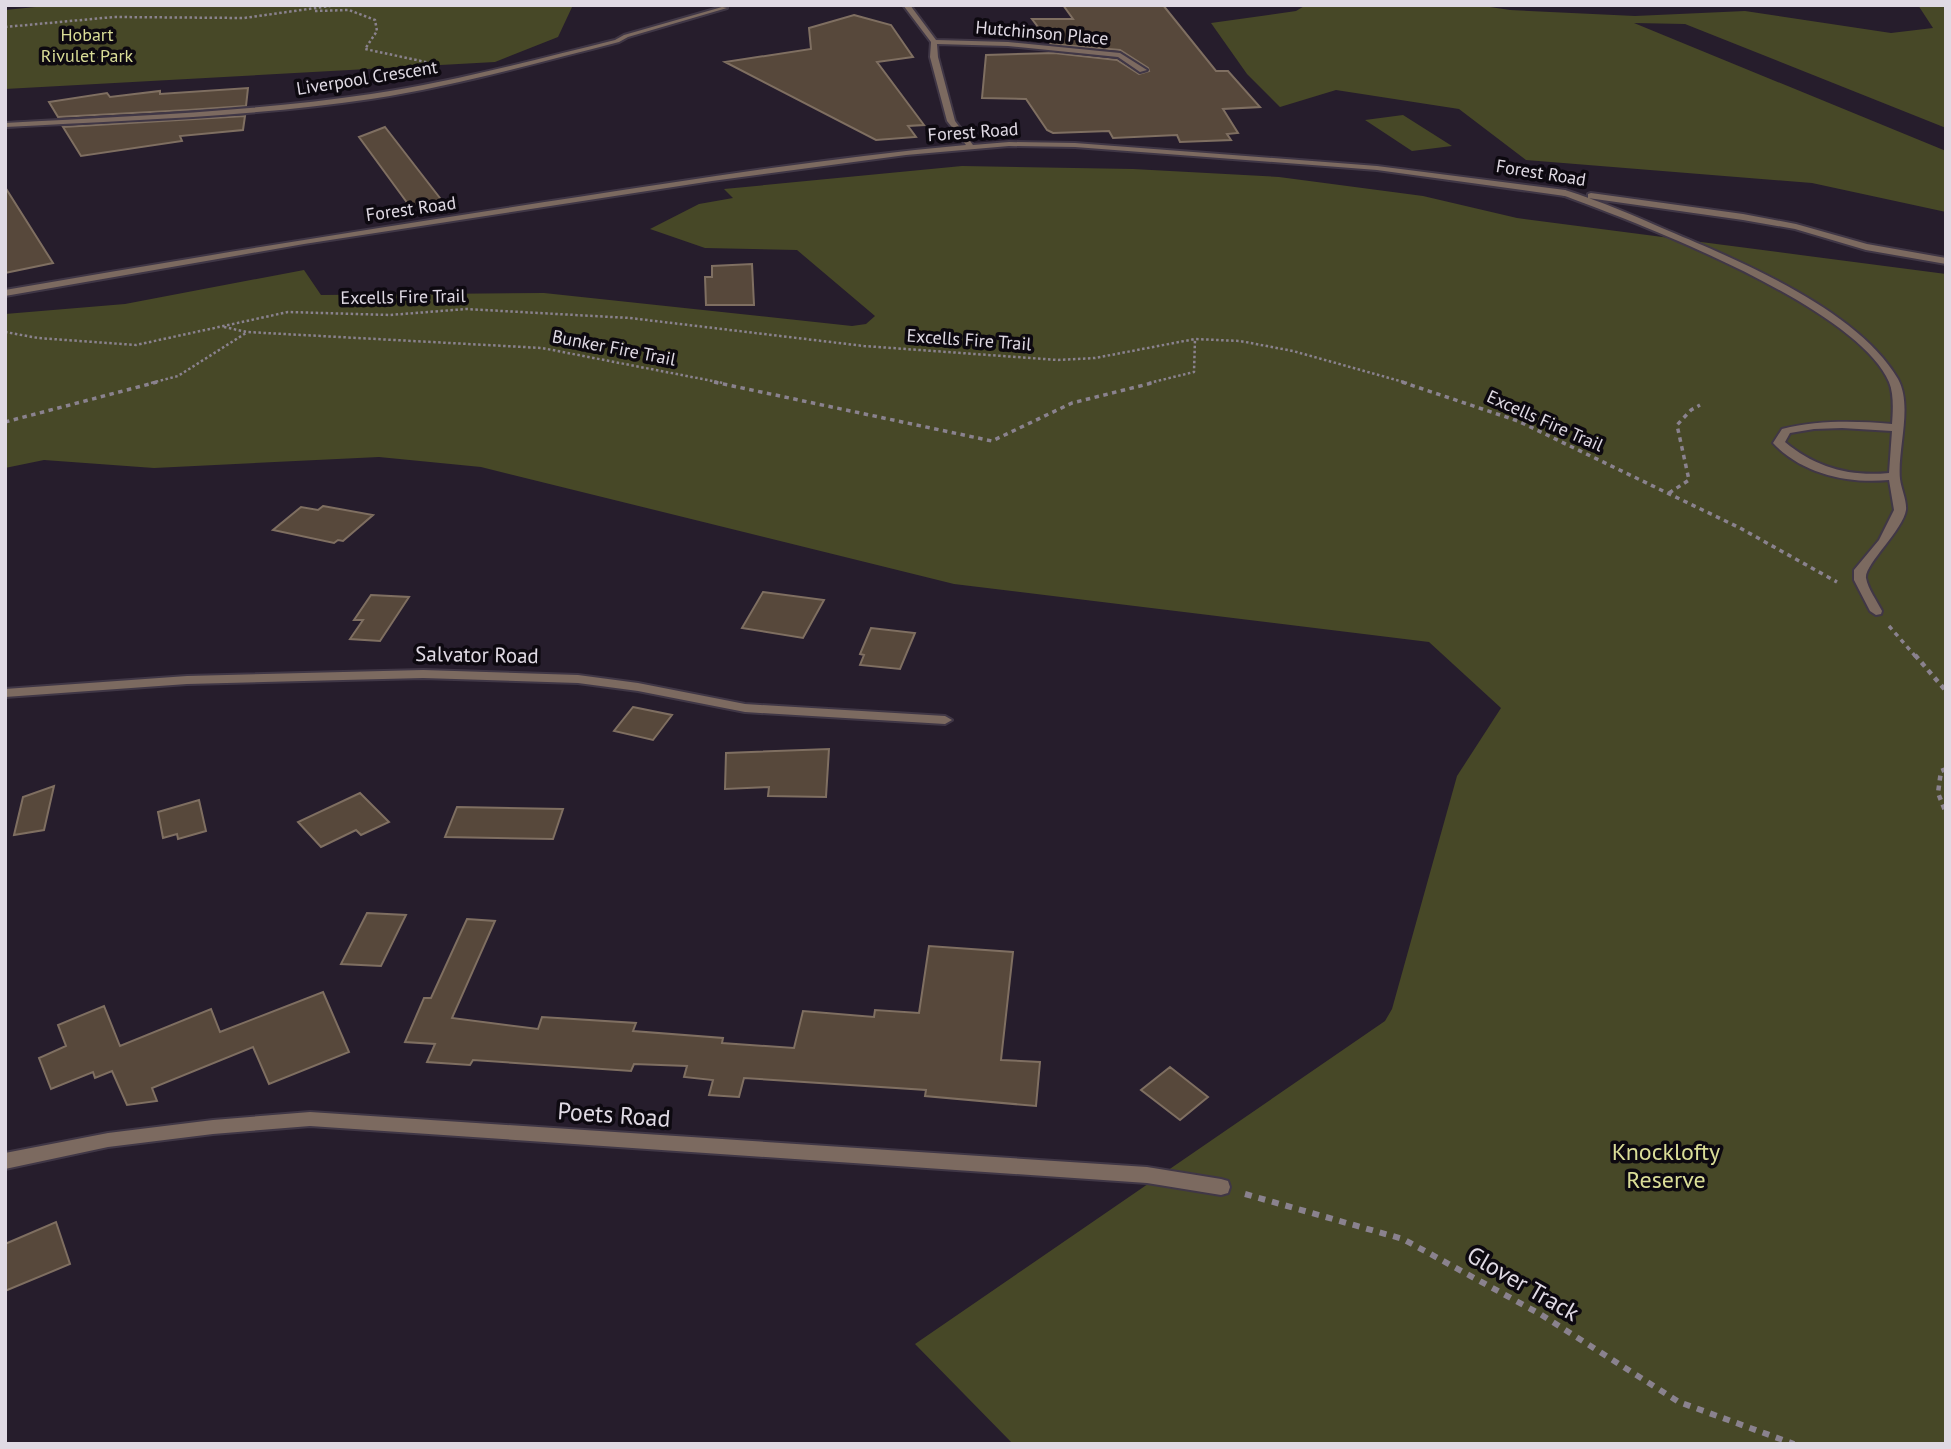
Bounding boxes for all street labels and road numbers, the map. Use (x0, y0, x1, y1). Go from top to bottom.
street label: Hutchinson Place (975, 15, 1109, 50)
street label: Liverpool Crescent (295, 55, 439, 100)
street label: Forest Road (927, 117, 1019, 146)
street label: Forest Road (1494, 154, 1588, 191)
street label: Forest Road (364, 191, 457, 226)
street label: Excells Fire Trail (340, 284, 466, 309)
street label: Bunker Fire Trail (550, 324, 679, 371)
street label: Excells Fire Trail (906, 324, 1033, 355)
street label: Excells Fire Trail (1483, 385, 1608, 457)
street label: Salvator Road (415, 640, 539, 669)
street label: Poets Road (557, 1095, 672, 1134)
street label: Glover Track (1461, 1239, 1585, 1328)

